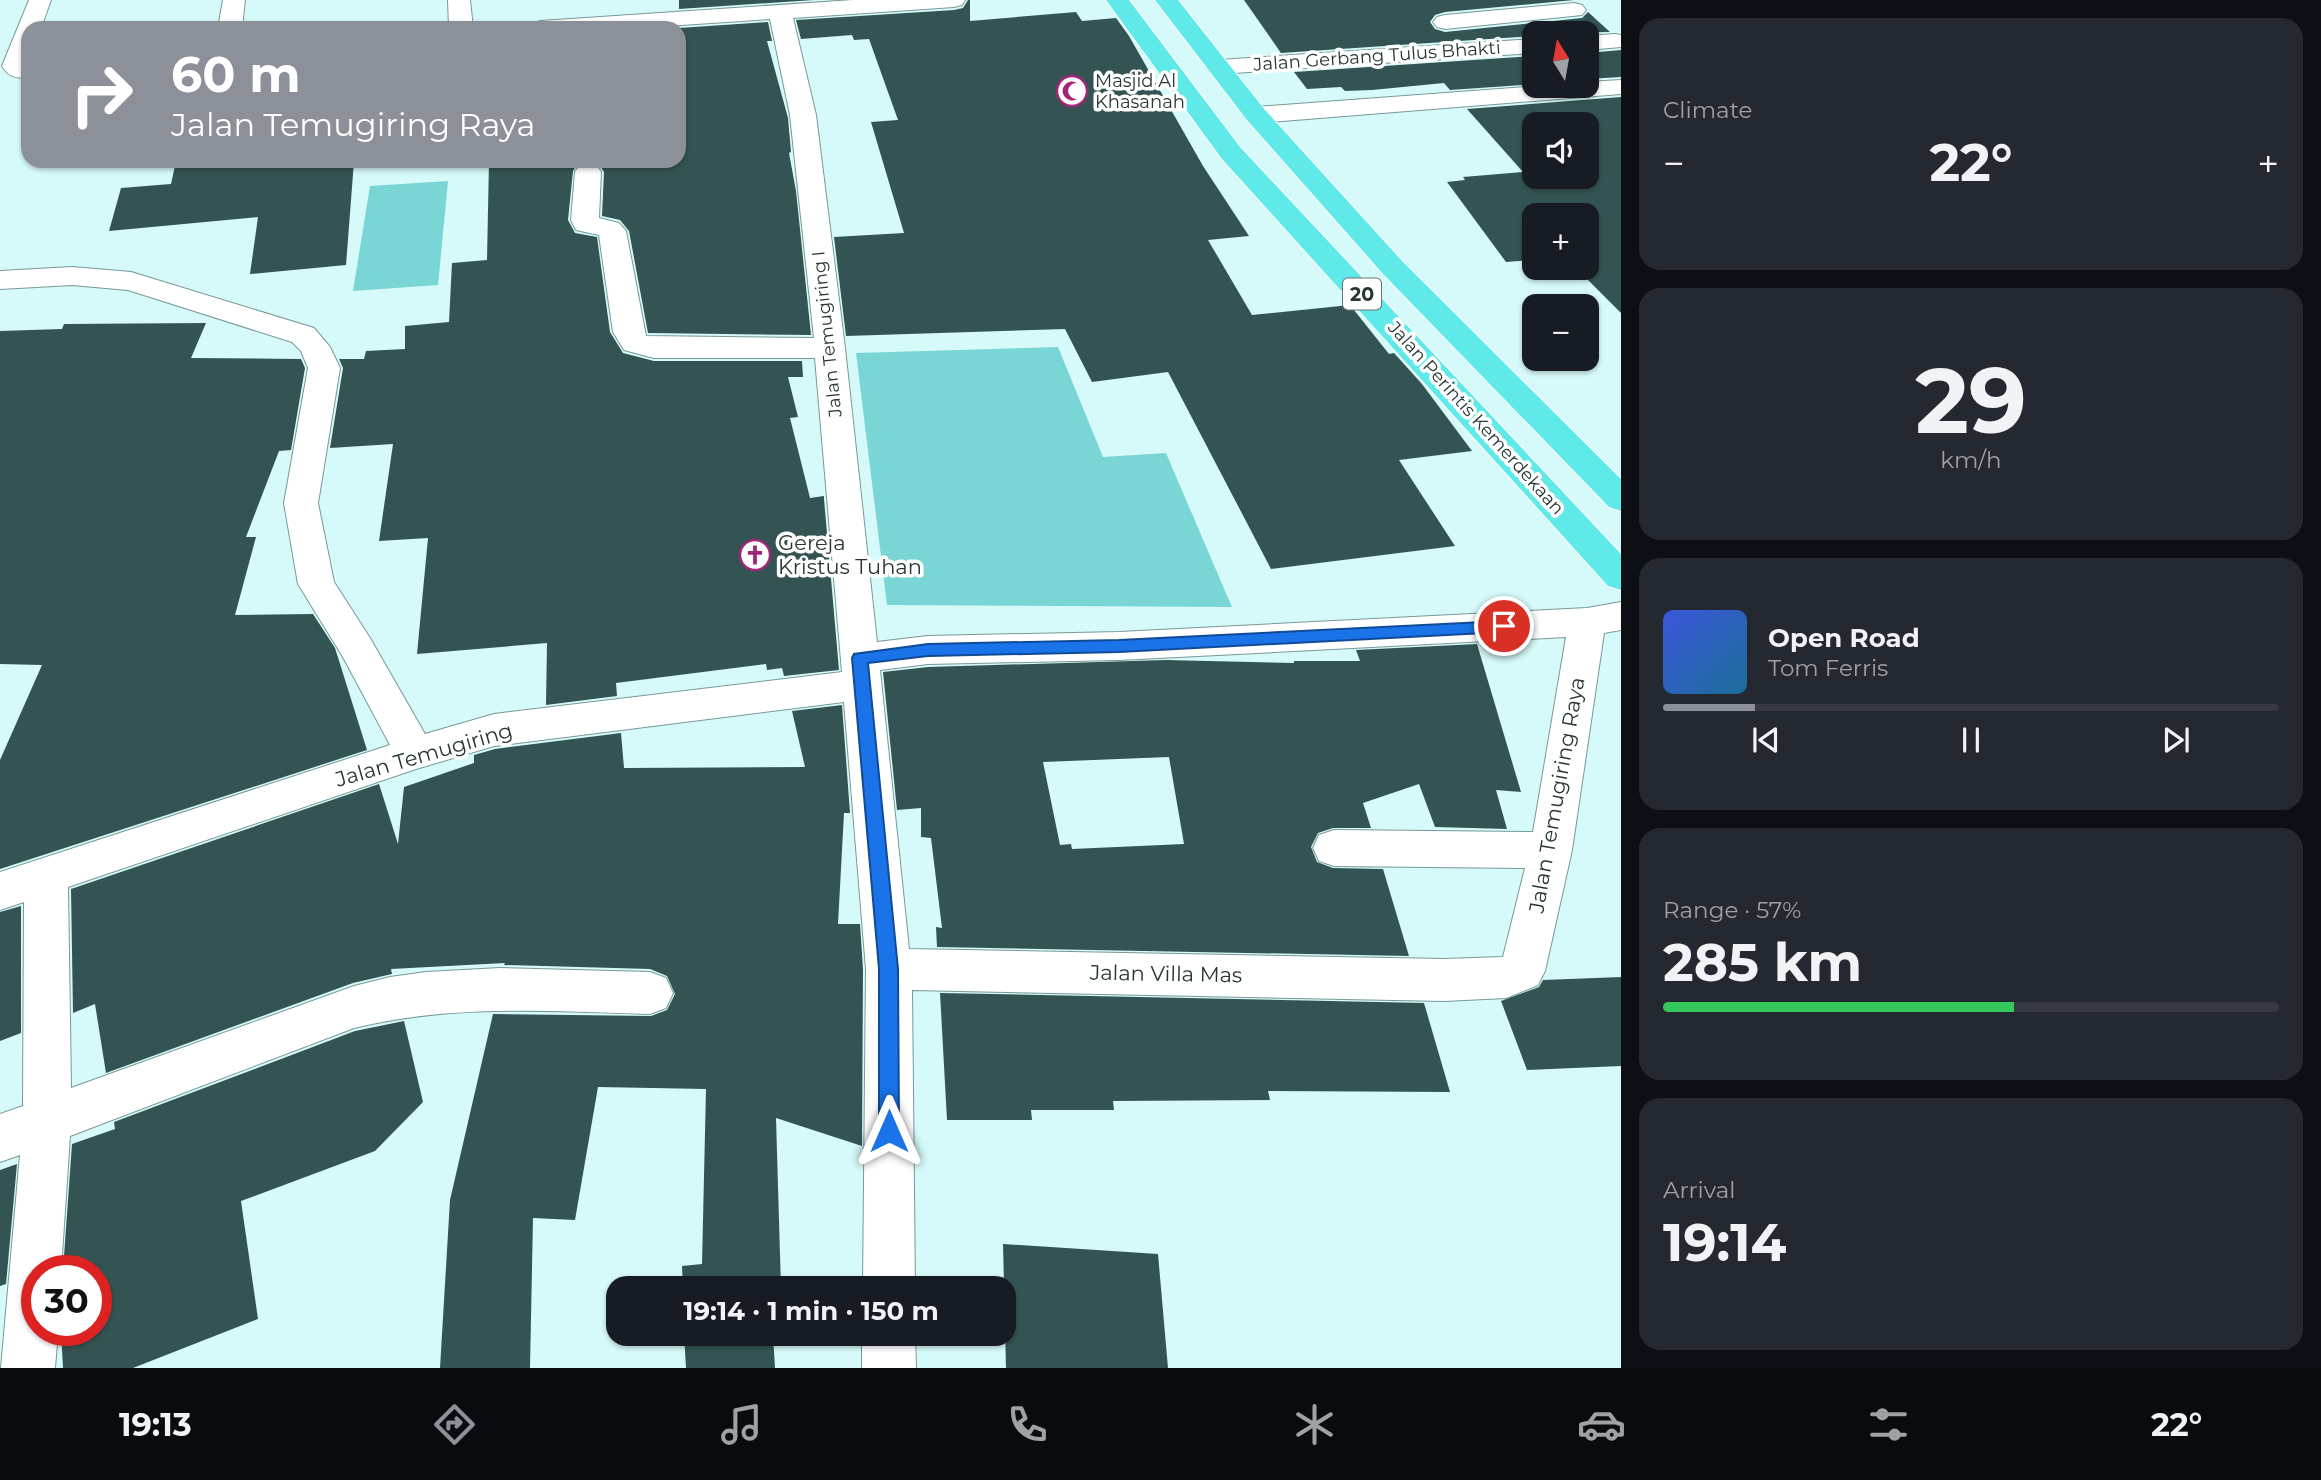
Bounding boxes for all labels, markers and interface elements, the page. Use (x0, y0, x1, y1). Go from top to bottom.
north arrow (1522, 21, 1600, 98)
map controls (1522, 21, 1599, 371)
street label: Jalan Gerbang Tulus Bhakti (1252, 36, 1501, 76)
text: 60 m (171, 45, 301, 104)
icon: right (56, 49, 147, 140)
place label: Masjid Al Khasanah (1095, 70, 1185, 113)
mosque icon: Masjid Al Khasanah (1055, 74, 1089, 108)
text: Climate (1663, 96, 1752, 124)
text: Jalan Temugiring Raya (171, 105, 535, 144)
button: sound (1522, 112, 1599, 189)
text: 22° (1929, 131, 2013, 194)
text: − (1663, 140, 1685, 187)
text: + (2257, 140, 2279, 187)
button: + (1522, 203, 1599, 280)
street label: Jalan Temugiring I (807, 250, 847, 419)
road number: 20 (1343, 278, 1381, 310)
button: − (1522, 294, 1599, 371)
street label: Jalan Perintis Kemerdekaan (1383, 316, 1569, 519)
text: 29 (1915, 345, 2027, 456)
text: km/h (1940, 446, 2002, 474)
place label: Gereja Kristus Tuhan (778, 530, 922, 579)
church icon: Gereja Kristus Tuhan (738, 538, 772, 572)
pin (1474, 596, 1534, 656)
icon: arrive (1485, 607, 1523, 645)
text: Open Road (1768, 622, 1920, 654)
text: Tom Ferris (1768, 654, 1888, 682)
street label: Jalan Temugiring Raya (1523, 675, 1590, 916)
street label: Jalan Temugiring (331, 717, 515, 792)
icon: previous (1747, 721, 1785, 759)
icon: pause (1952, 721, 1990, 759)
icon: next (2157, 721, 2195, 759)
text: Range · 57% (1663, 896, 1801, 924)
text: 285 km (1663, 931, 1862, 994)
street label: Jalan Villa Mas (1089, 960, 1242, 987)
position arrow (852, 1094, 926, 1168)
text: Arrival (1663, 1176, 1736, 1204)
text: 19:14 (1663, 1211, 1786, 1274)
speed limit sign: 30 (21, 1255, 112, 1346)
text: 19:14 · 1 min · 150 m (683, 1295, 939, 1327)
icon: directions (430, 1400, 479, 1449)
icon: music (717, 1400, 766, 1449)
icon: phone (1003, 1400, 1052, 1449)
icon: climate (1290, 1400, 1339, 1449)
icon: car (1577, 1400, 1626, 1449)
icon: filters (1864, 1400, 1913, 1449)
text: 19:13 (119, 1405, 192, 1444)
text: 22° (2151, 1405, 2202, 1444)

